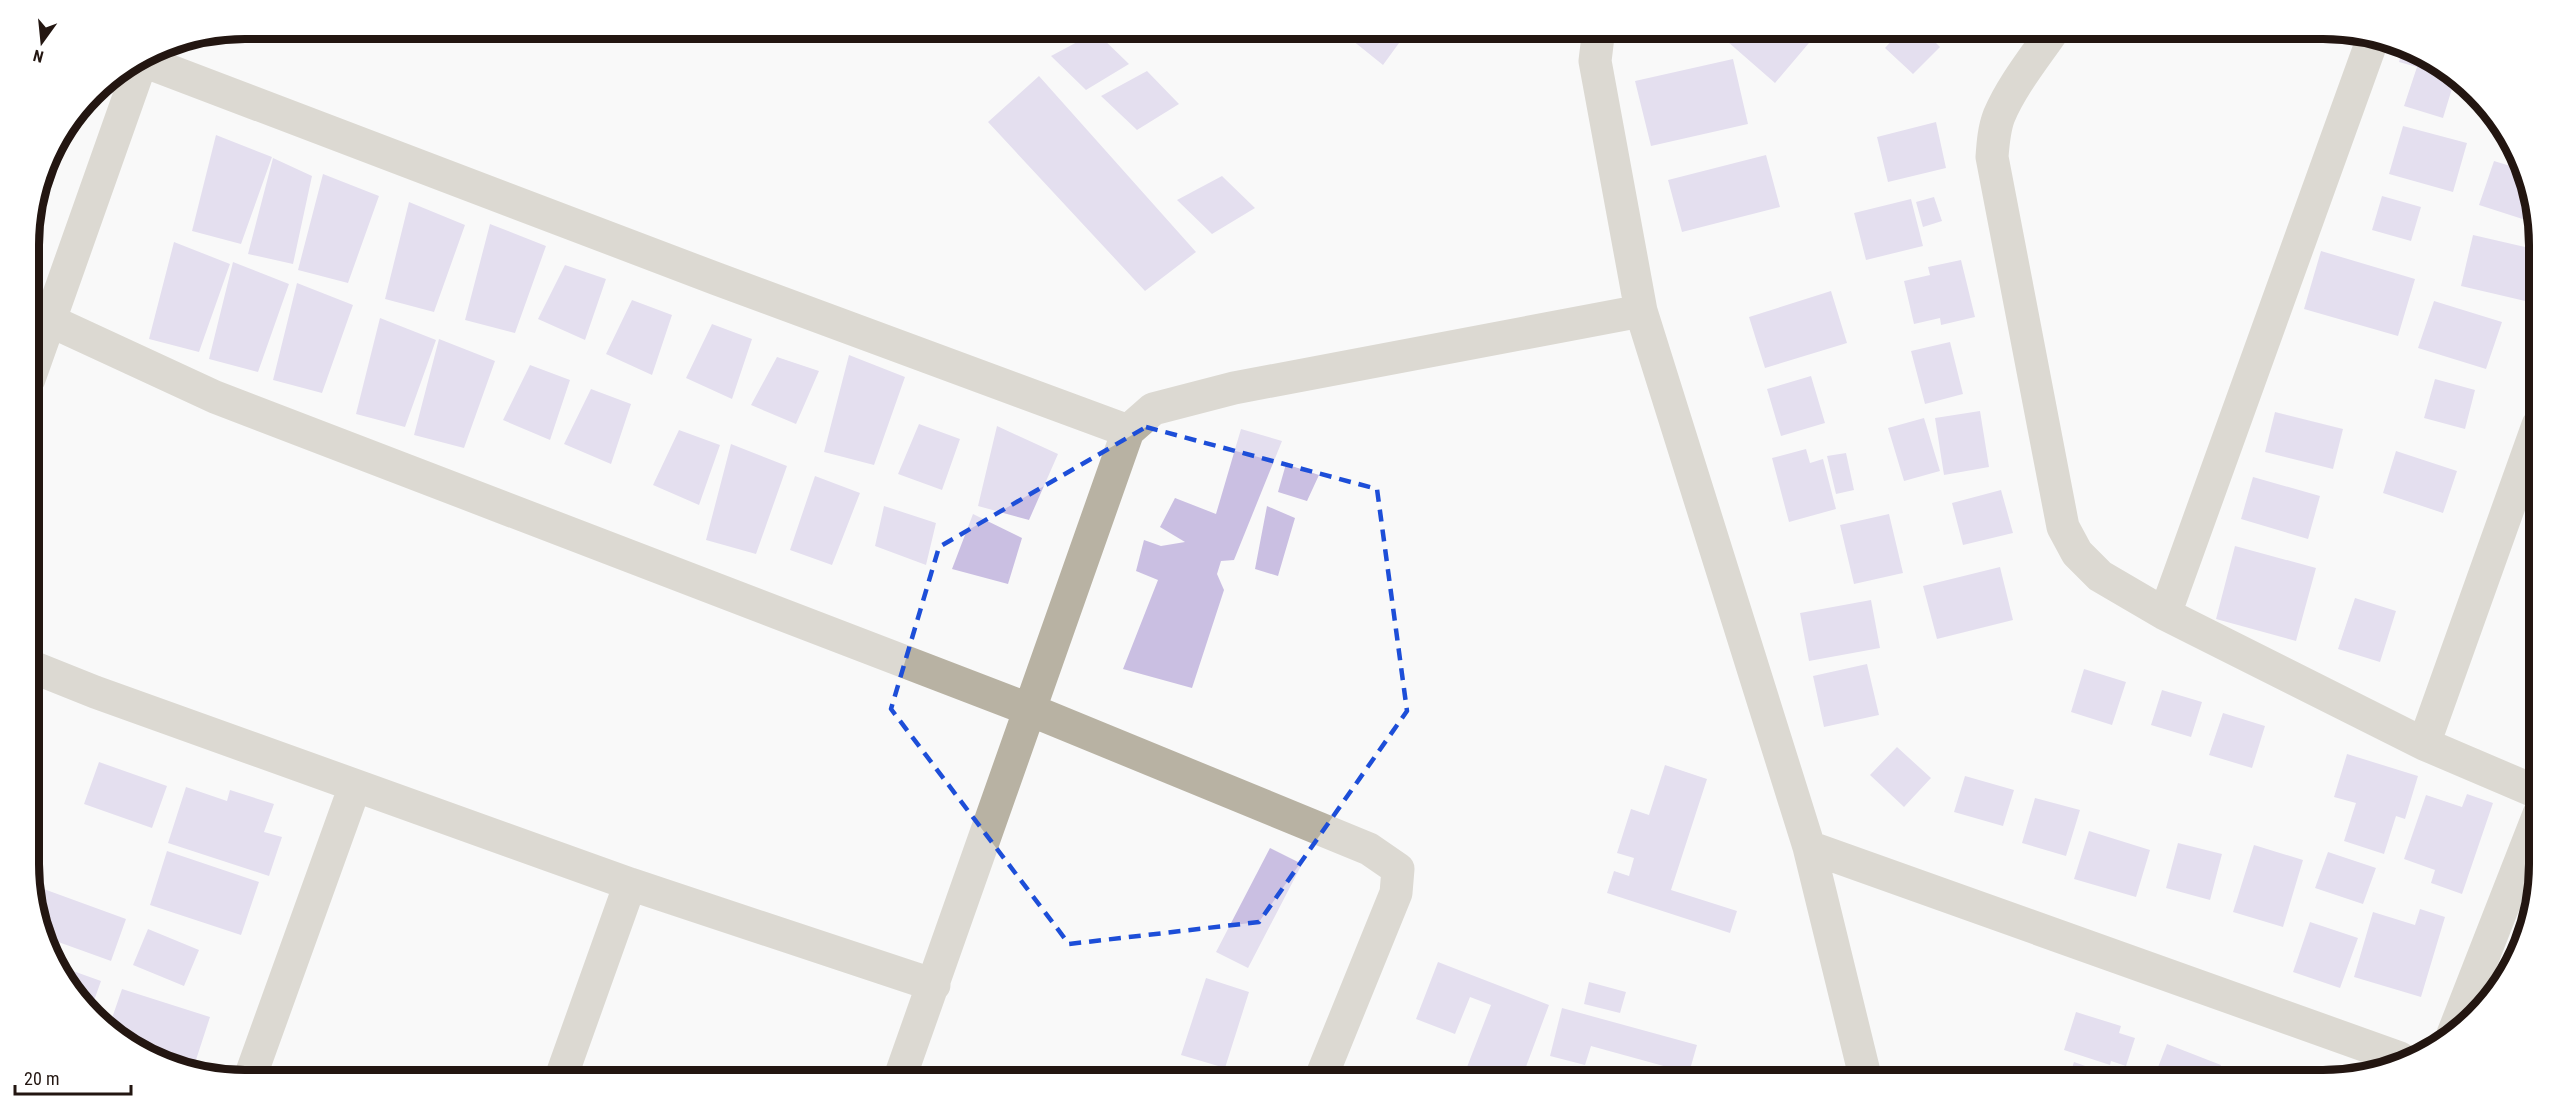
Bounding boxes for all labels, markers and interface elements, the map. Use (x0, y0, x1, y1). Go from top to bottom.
north arrow (12, 12, 72, 72)
text: N (31, 46, 45, 66)
scale bar (15, 1058, 130, 1096)
text: 20 m (24, 1068, 59, 1089)

